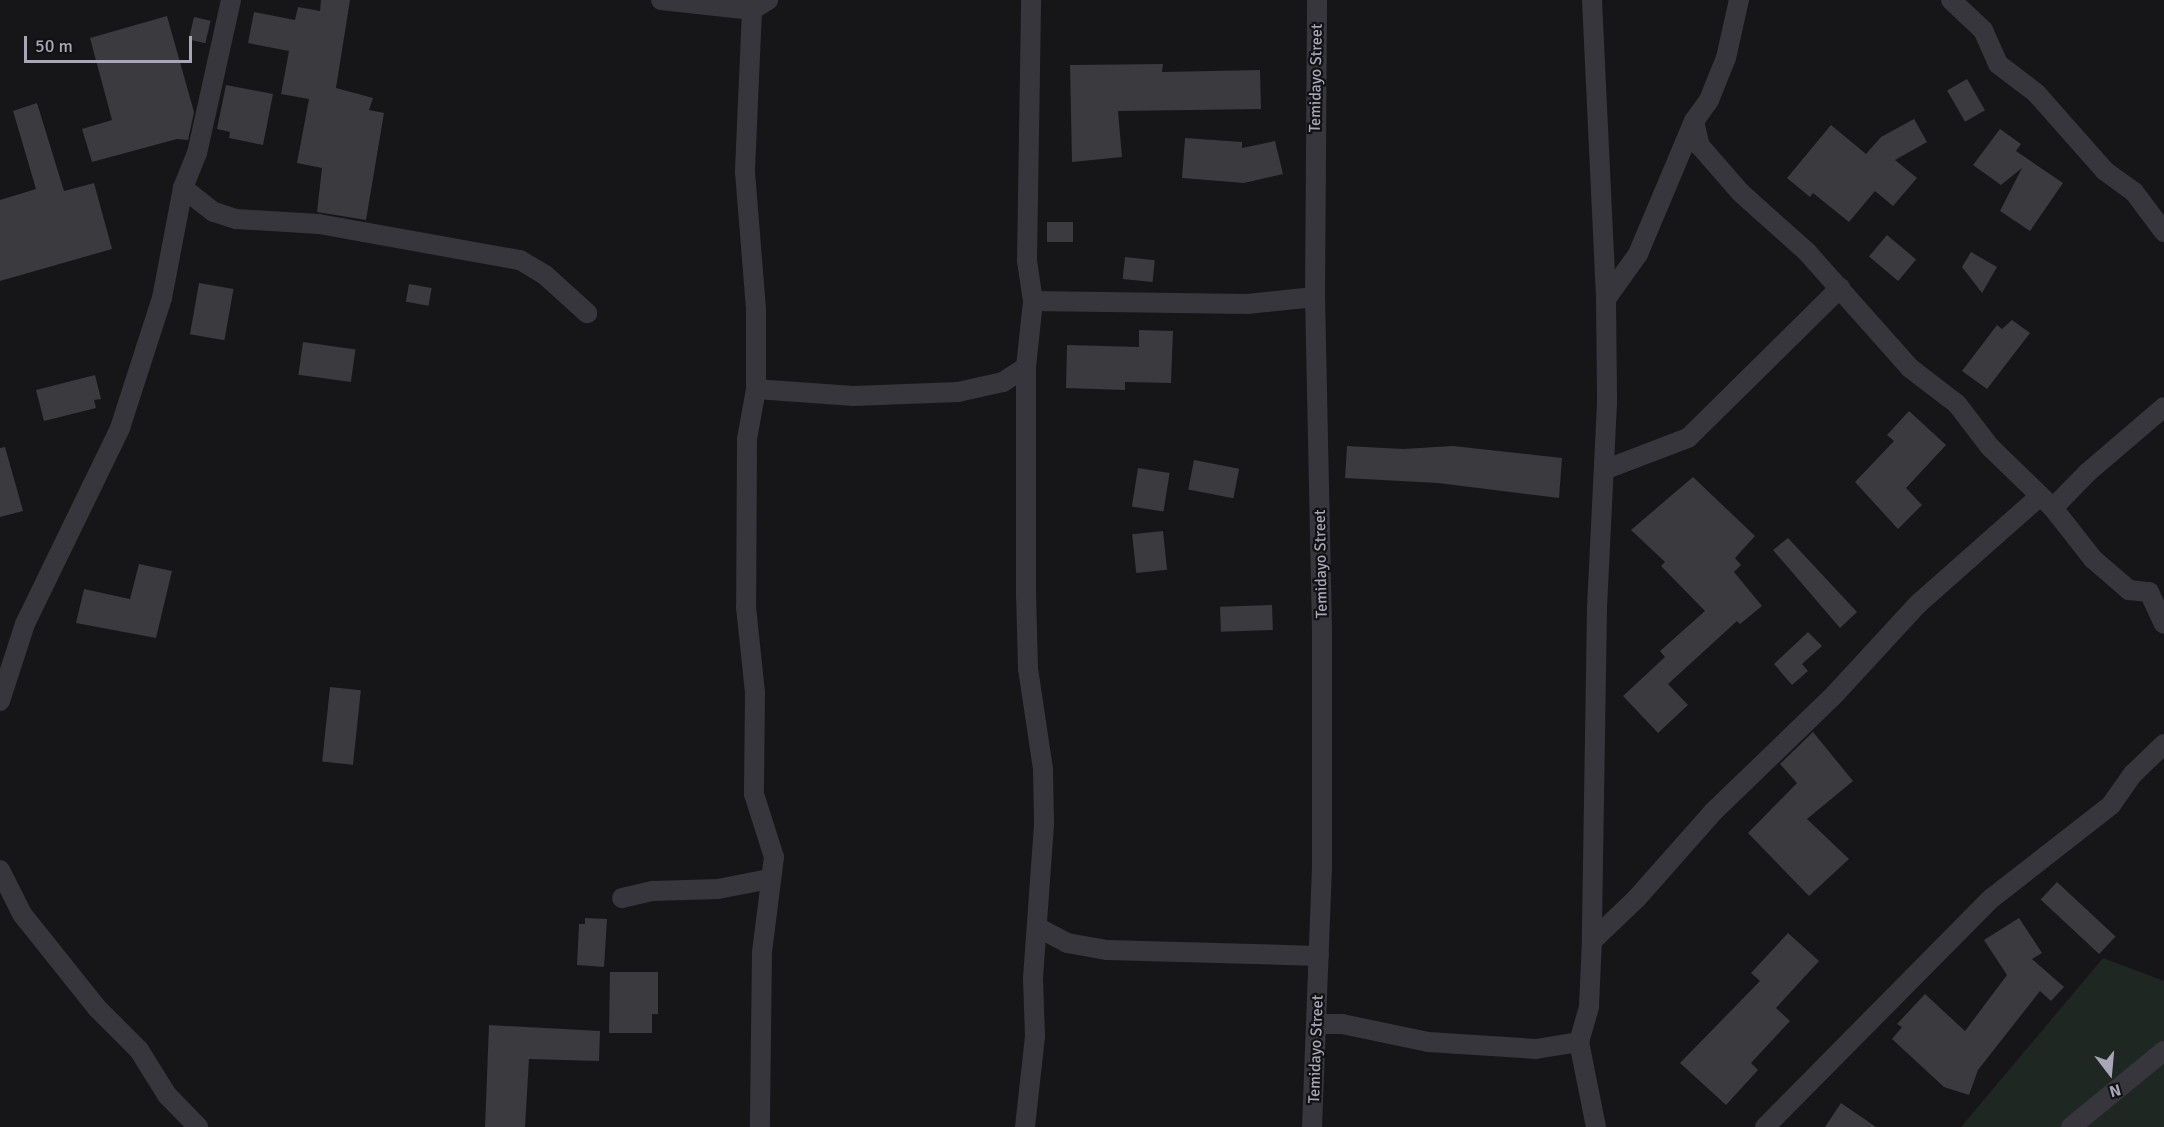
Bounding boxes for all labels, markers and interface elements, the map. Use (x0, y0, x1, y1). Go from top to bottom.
street label: Temidayo Street (1305, 23, 1327, 133)
scale bar (27, 24, 195, 62)
text: 50 m (35, 35, 73, 57)
street label: Temidayo Street (1310, 509, 1332, 619)
street label: Temidayo Street (1305, 994, 1327, 1104)
north arrow (2080, 1043, 2140, 1103)
text: N (2107, 1079, 2123, 1101)

